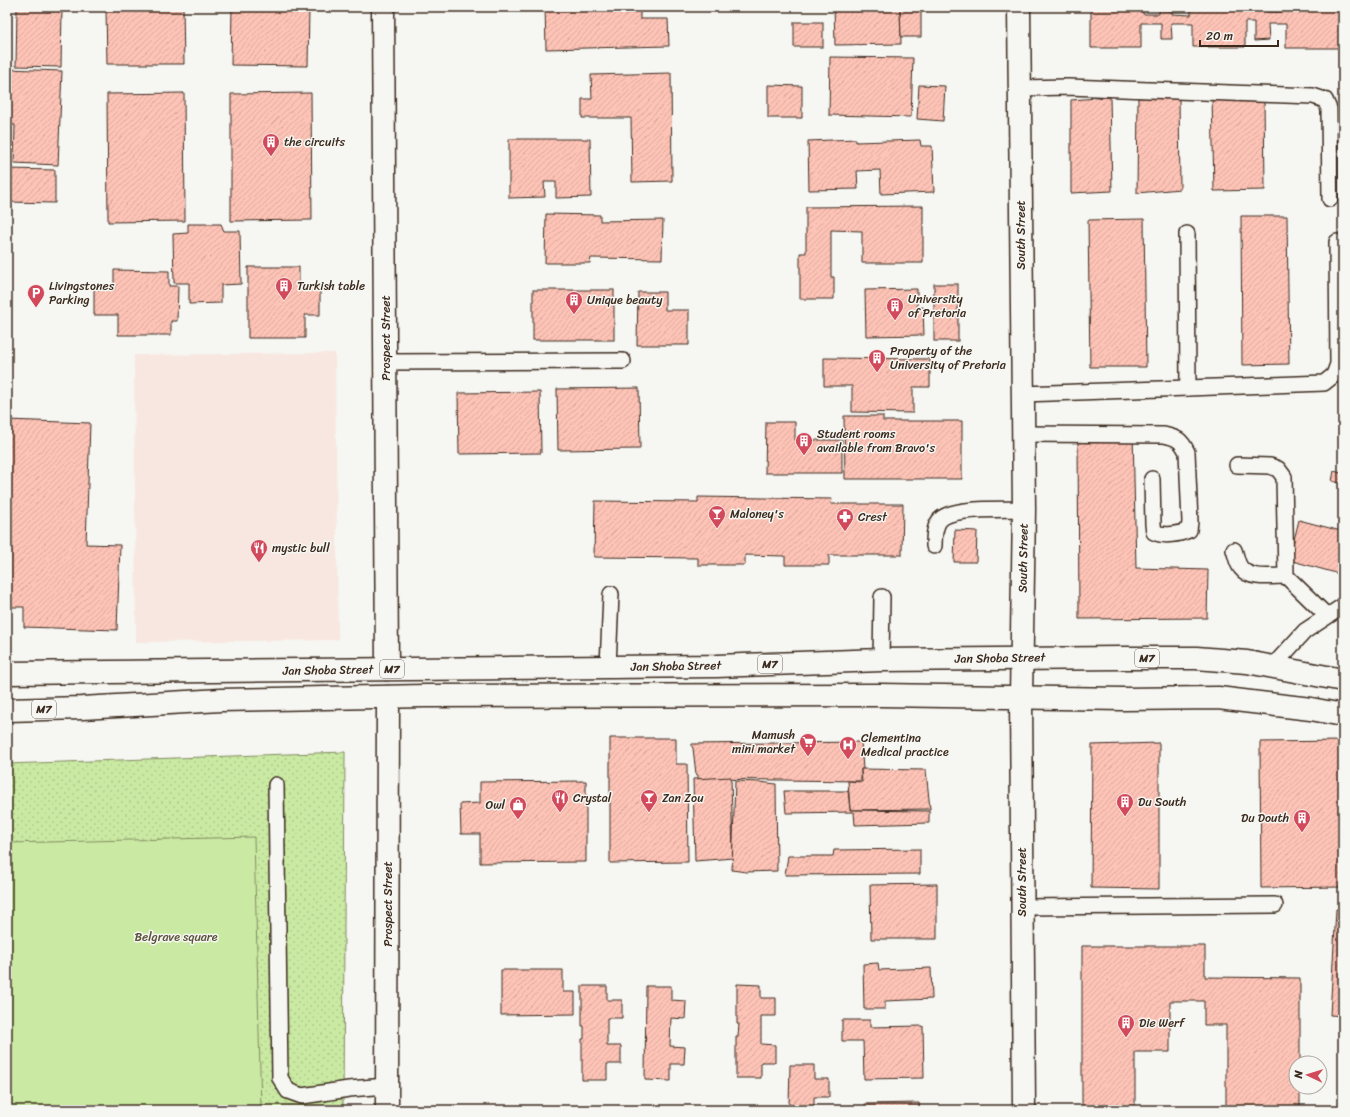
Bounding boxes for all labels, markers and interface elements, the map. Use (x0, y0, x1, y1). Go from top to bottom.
scale bar (1200, 22, 1278, 48)
text: 20 m (1206, 25, 1233, 47)
place label: the circuits (284, 131, 346, 153)
building icon: the circuits (261, 132, 281, 157)
street label: South Street (1010, 200, 1032, 270)
place label: Livingstones Parking (49, 275, 115, 311)
place label: Turkish table (297, 275, 365, 297)
building icon: Turkish table (274, 276, 294, 301)
parking icon: Livingstones Parking (26, 283, 46, 308)
place label: University of Pretoria (908, 288, 967, 324)
place label: Unique beauty (587, 289, 663, 311)
building icon: Unique beauty (564, 290, 584, 315)
street label: Prospect Street (375, 295, 397, 381)
building icon: University of Pretoria (885, 296, 905, 321)
place label: Property of the University of Pretoria (890, 340, 1007, 376)
building icon: Property of the University of Pretoria (867, 348, 887, 373)
place label: Student rooms available from Bravo's (817, 423, 936, 459)
building icon: Student rooms available from Bravo's (794, 431, 814, 456)
place label: Maloney's (730, 503, 784, 525)
bar icon: Maloney's (707, 504, 727, 529)
place label: Crest (858, 506, 888, 528)
pharmacy icon: Crest (835, 507, 855, 532)
street label: South Street (1011, 523, 1035, 593)
place label: mystic bull (272, 537, 330, 559)
restaurant icon: mystic bull (249, 538, 269, 563)
street label: Jan Shoba Street (954, 646, 1047, 670)
road number: M7 (1135, 649, 1159, 667)
street label: Jan Shoba Street (630, 654, 723, 678)
road number: M7 (758, 655, 782, 673)
street label: Jan Shoba Street (282, 658, 375, 682)
road number: M7 (380, 660, 404, 678)
road number: M7 (32, 700, 56, 718)
place label: Mamush mini market (732, 724, 796, 760)
place label: Clementina Medical practice (861, 727, 949, 763)
supermarket icon: Mamush mini market (798, 732, 818, 757)
hospital icon: Clementina Medical practice (838, 735, 858, 760)
place label: Crystal (573, 787, 612, 809)
place label: Zan Zou (662, 787, 704, 809)
restaurant icon: Crystal (550, 788, 570, 813)
bar icon: Zan Zou (639, 788, 659, 813)
place label: Du South (1138, 791, 1186, 813)
building icon: Du South (1115, 792, 1135, 817)
place label: Owl (486, 794, 506, 816)
shop icon: Owl (508, 795, 528, 820)
place label: Du Douth (1241, 807, 1289, 829)
building icon: Du Douth (1292, 808, 1312, 833)
street label: South Street (1011, 847, 1033, 917)
street label: Prospect Street (377, 861, 399, 947)
park label: Belgrave square (134, 926, 218, 948)
place label: Die Werf (1139, 1012, 1186, 1034)
building icon: Die Werf (1116, 1013, 1136, 1038)
north arrow (1288, 1055, 1328, 1095)
text: N (1289, 1069, 1308, 1080)

